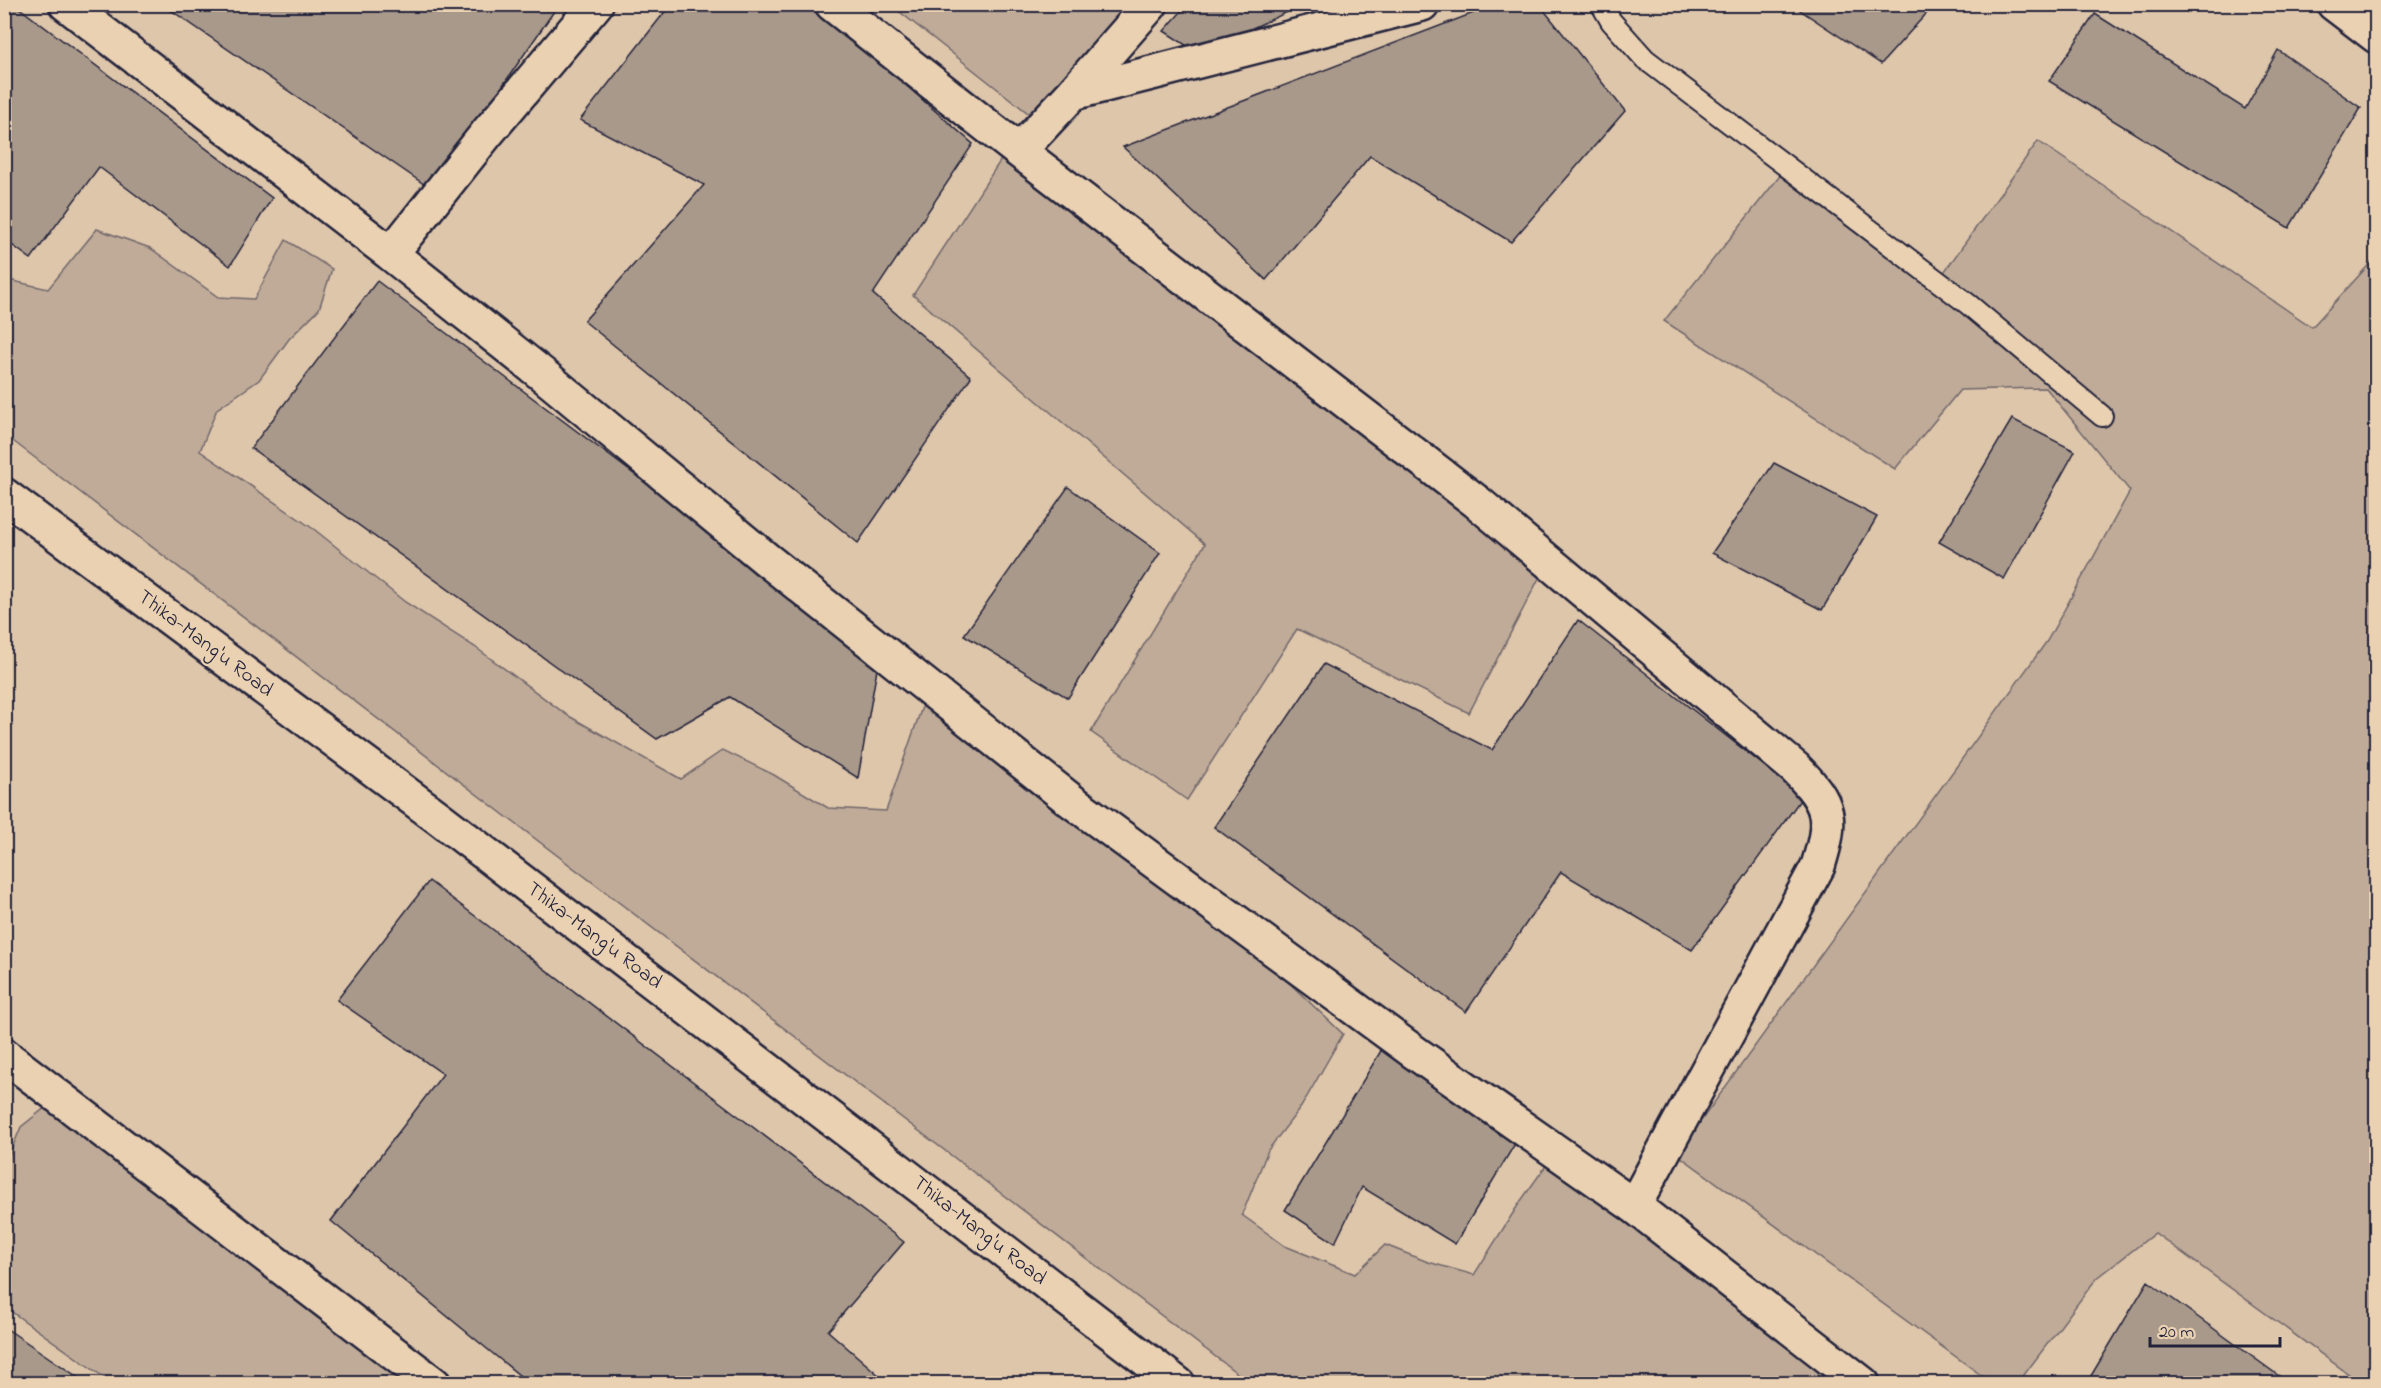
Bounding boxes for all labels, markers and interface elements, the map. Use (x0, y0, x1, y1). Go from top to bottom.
street label: Thika-Mang'u Road (130, 583, 279, 707)
street label: Thika-Mang'u Road (519, 875, 668, 999)
street label: Thika-Mang'u Road (904, 1169, 1053, 1295)
scale bar (2150, 1310, 2280, 1348)
text: 20 m (2159, 1320, 2194, 1346)

